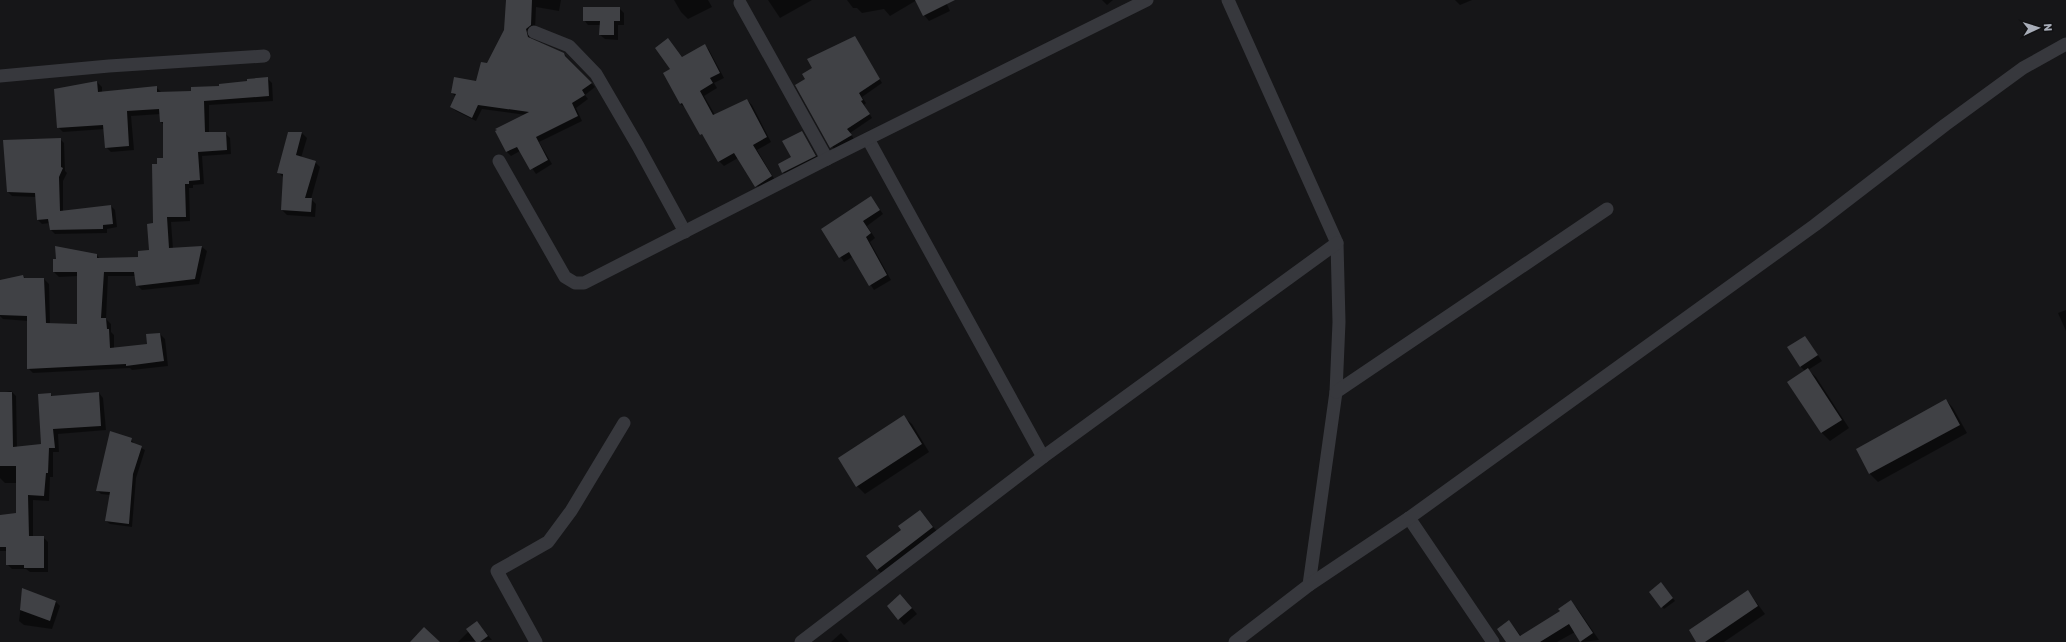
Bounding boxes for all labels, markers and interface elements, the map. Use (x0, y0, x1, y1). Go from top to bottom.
north arrow (2018, 8, 2058, 48)
text: N (2041, 23, 2054, 32)

